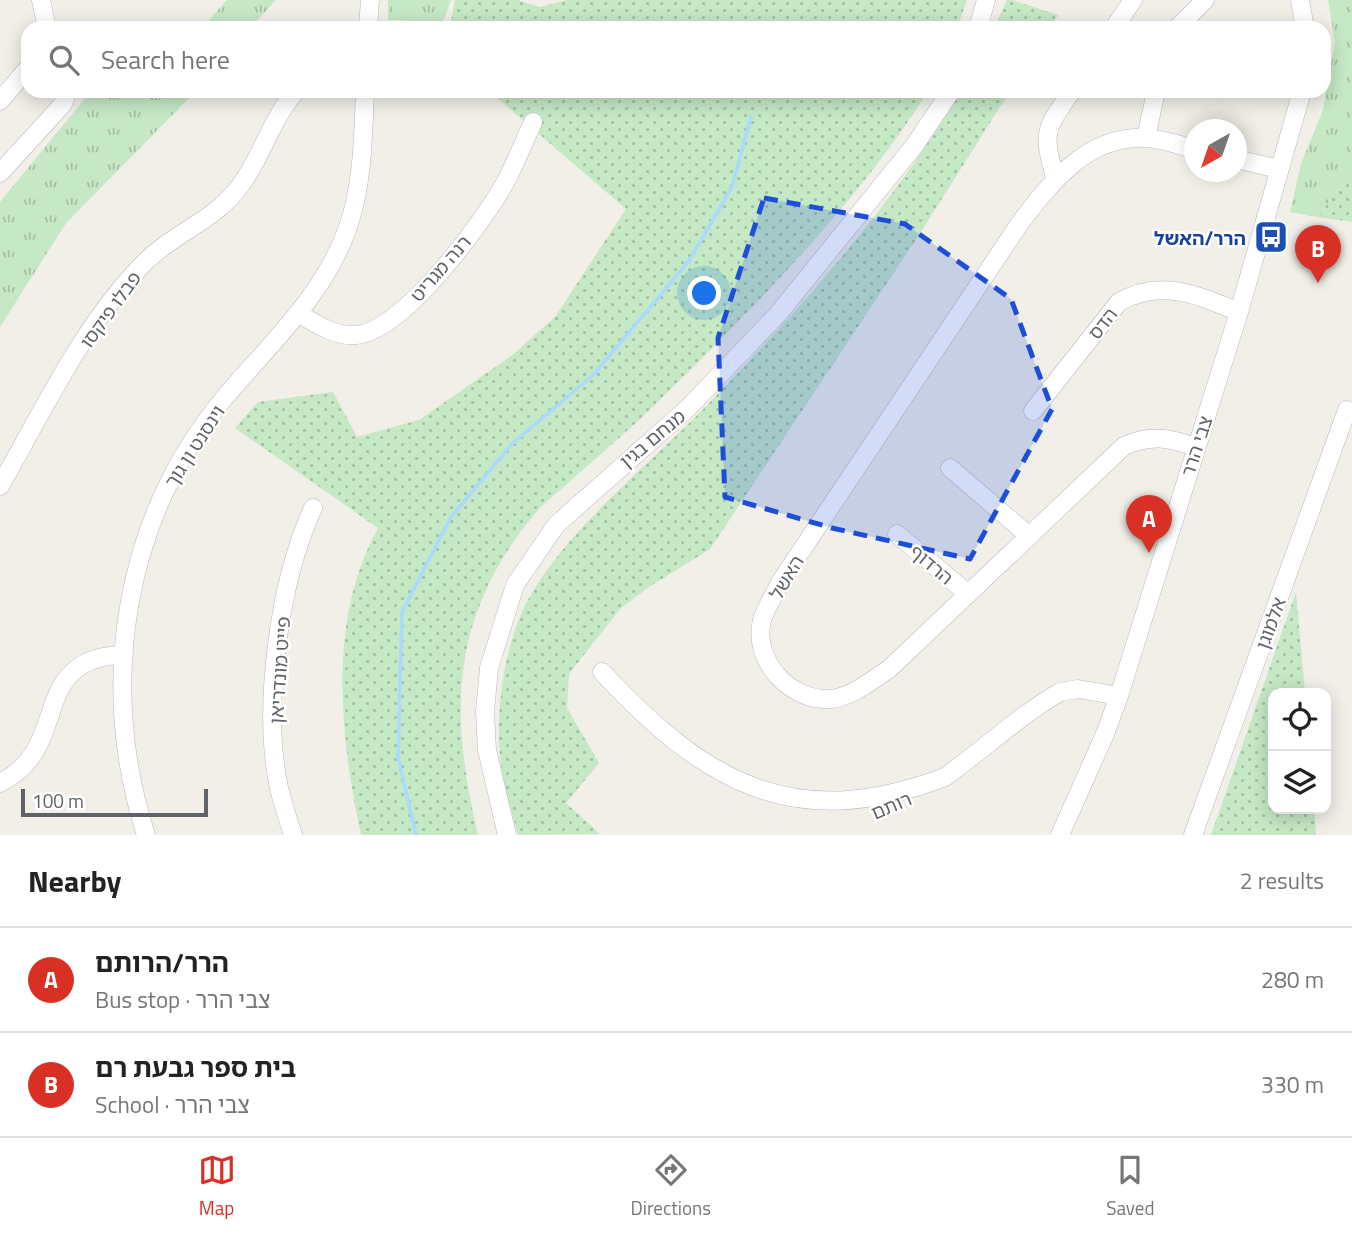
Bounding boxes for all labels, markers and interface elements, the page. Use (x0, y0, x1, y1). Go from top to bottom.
search box (21, 21, 1331, 98)
text: Search here (101, 40, 230, 79)
icon: search (45, 41, 83, 79)
north arrow (1184, 119, 1247, 182)
bus stop icon: הרר/האשל (1252, 218, 1290, 256)
place label: הרר/האשל (1154, 223, 1246, 252)
pin: B (1295, 225, 1341, 283)
street label: רנה מגריט (403, 228, 477, 308)
street label: פבלו פיקסו (72, 264, 148, 354)
your location (687, 276, 721, 310)
street label: הדס (1080, 301, 1124, 345)
street label: וינסנט ון גוך (156, 399, 232, 493)
street label: מנחם בגין (613, 402, 691, 474)
street label: צבי הרר (1173, 412, 1219, 480)
pin: A (1126, 495, 1172, 553)
street label: הרדוף (904, 537, 960, 591)
street label: האשל (761, 549, 811, 605)
street label: אלמוגן (1247, 593, 1293, 653)
street label: פייט מונדריאן (261, 615, 297, 725)
map controls (1268, 688, 1331, 814)
button: locate (1268, 688, 1331, 751)
button: layers (1268, 751, 1331, 814)
street label: רותם (866, 784, 916, 826)
scale bar (21, 786, 208, 818)
text: 100 m (32, 786, 84, 815)
text: Nearby (28, 858, 121, 904)
text: 2 results (1240, 863, 1324, 898)
text: הרר/הרותם (95, 943, 229, 982)
text: A (44, 962, 58, 997)
text: 280 m (1261, 962, 1324, 997)
text: Bus stop · צבי הרר (95, 982, 271, 1017)
text: בית ספר גבעת רם (95, 1048, 296, 1087)
text: B (44, 1067, 58, 1102)
text: 330 m (1261, 1067, 1324, 1102)
text: School · צבי הרר (95, 1087, 250, 1122)
tab: Map (198, 1151, 236, 1222)
tab: Directions (631, 1151, 711, 1222)
tab: Saved (1106, 1151, 1154, 1222)

